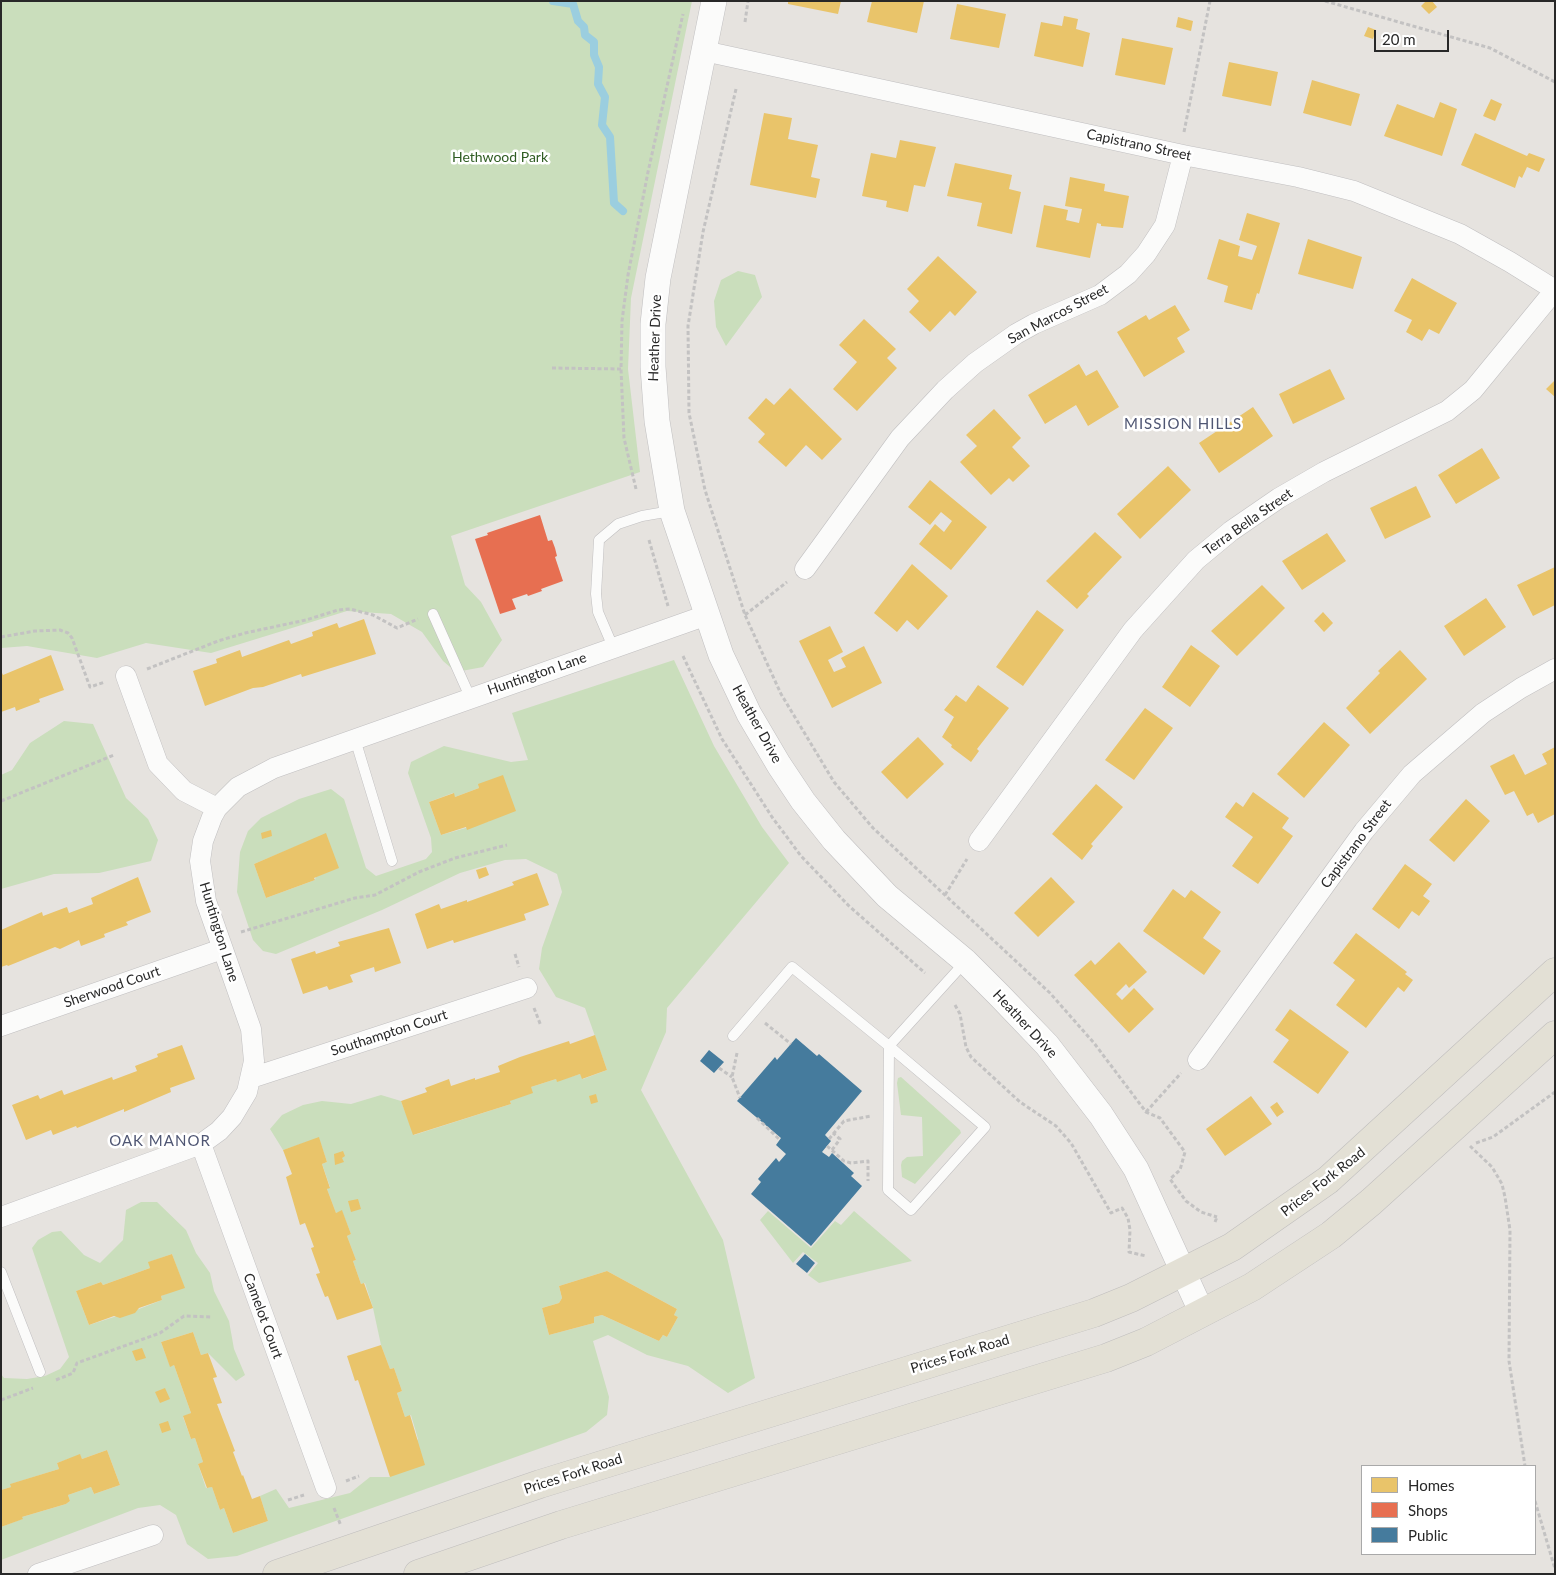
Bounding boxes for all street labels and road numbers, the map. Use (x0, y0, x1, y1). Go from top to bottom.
street label: Capistrano Street (1085, 126, 1193, 164)
street label: San Marcos Street (1005, 280, 1111, 348)
street label: Heather Drive (645, 294, 665, 382)
street label: Terra Bella Street (1200, 485, 1296, 559)
street label: Huntington Lane (485, 649, 589, 699)
street label: Heather Drive (729, 682, 785, 766)
street label: Capistrano Street (1317, 796, 1395, 892)
street label: Huntington Lane (196, 880, 242, 984)
street label: Sherwood Court (61, 963, 163, 1011)
street label: Heather Drive (989, 986, 1061, 1062)
street label: Southampton Court (329, 1006, 449, 1060)
street label: Prices Fork Road (1277, 1144, 1369, 1220)
street label: Camelot Court (240, 1271, 286, 1361)
street label: Prices Fork Road (909, 1331, 1011, 1377)
street label: Prices Fork Road (522, 1450, 624, 1498)

